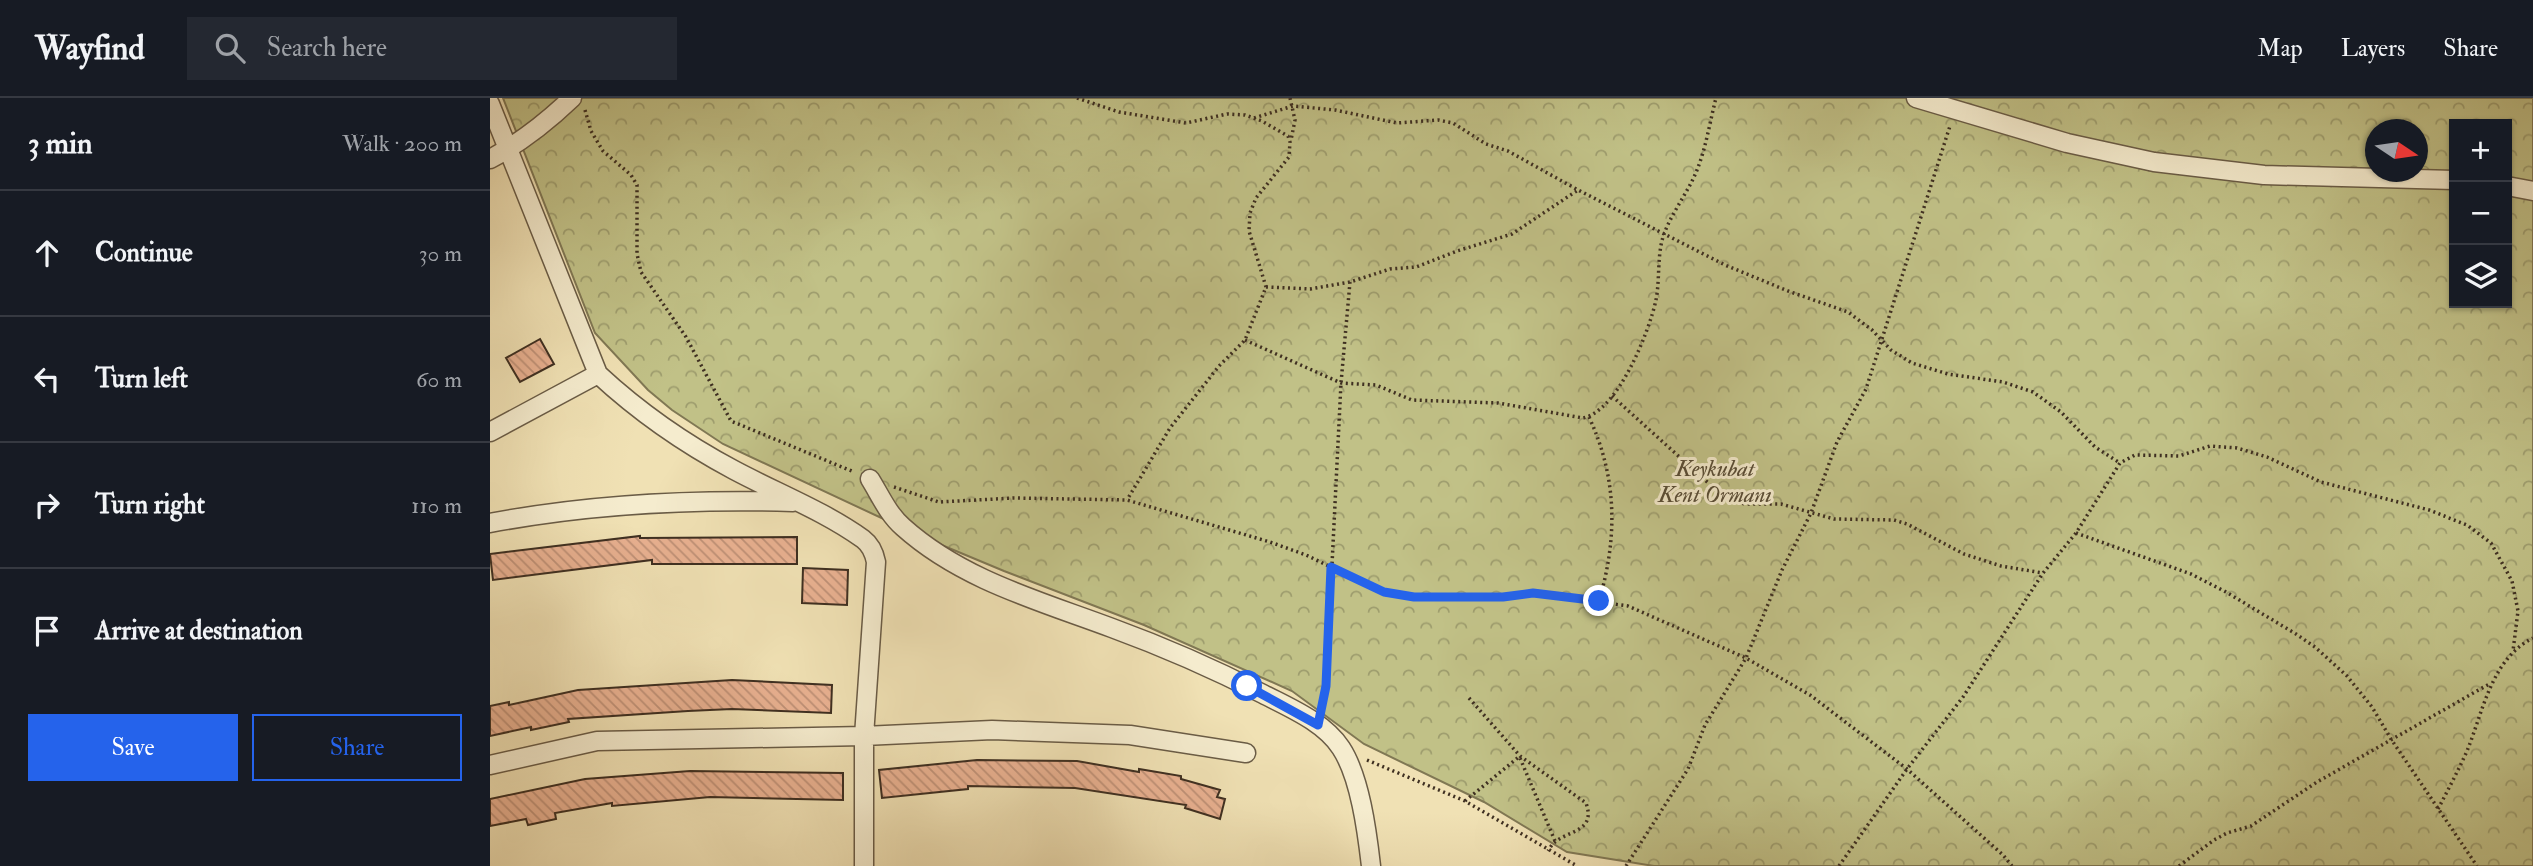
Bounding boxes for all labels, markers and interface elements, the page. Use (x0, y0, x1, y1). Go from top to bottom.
search box (187, 17, 677, 80)
text: Wayfind (35, 28, 145, 69)
icon: search (211, 29, 249, 67)
text: Search here (267, 32, 387, 64)
text: Map (2258, 33, 2303, 64)
text: Layers (2341, 33, 2405, 64)
text: Share (2443, 33, 2498, 64)
north arrow (2365, 119, 2428, 182)
map controls (2449, 119, 2512, 308)
button: + (2449, 119, 2512, 182)
text: 3 min (28, 125, 93, 162)
text: Walk · 200 m (342, 129, 462, 158)
button: − (2449, 182, 2512, 245)
icon: ahead (28, 234, 66, 272)
text: Continue (95, 237, 193, 269)
text: 30 m (419, 239, 462, 268)
button: layers (2449, 245, 2512, 308)
icon: left (28, 360, 66, 398)
text: Turn left (95, 363, 188, 395)
text: 60 m (416, 365, 462, 394)
park label: Keykubat Kent Ormanı (1657, 454, 1772, 509)
icon: right (28, 486, 66, 524)
text: Turn right (95, 489, 205, 521)
text: 110 m (411, 491, 462, 520)
route end (1583, 585, 1614, 616)
icon: arrive (28, 612, 66, 650)
text: Arrive at destination (95, 615, 303, 647)
route start (1231, 670, 1262, 701)
button: Save (28, 714, 238, 781)
button: Share (252, 714, 462, 781)

